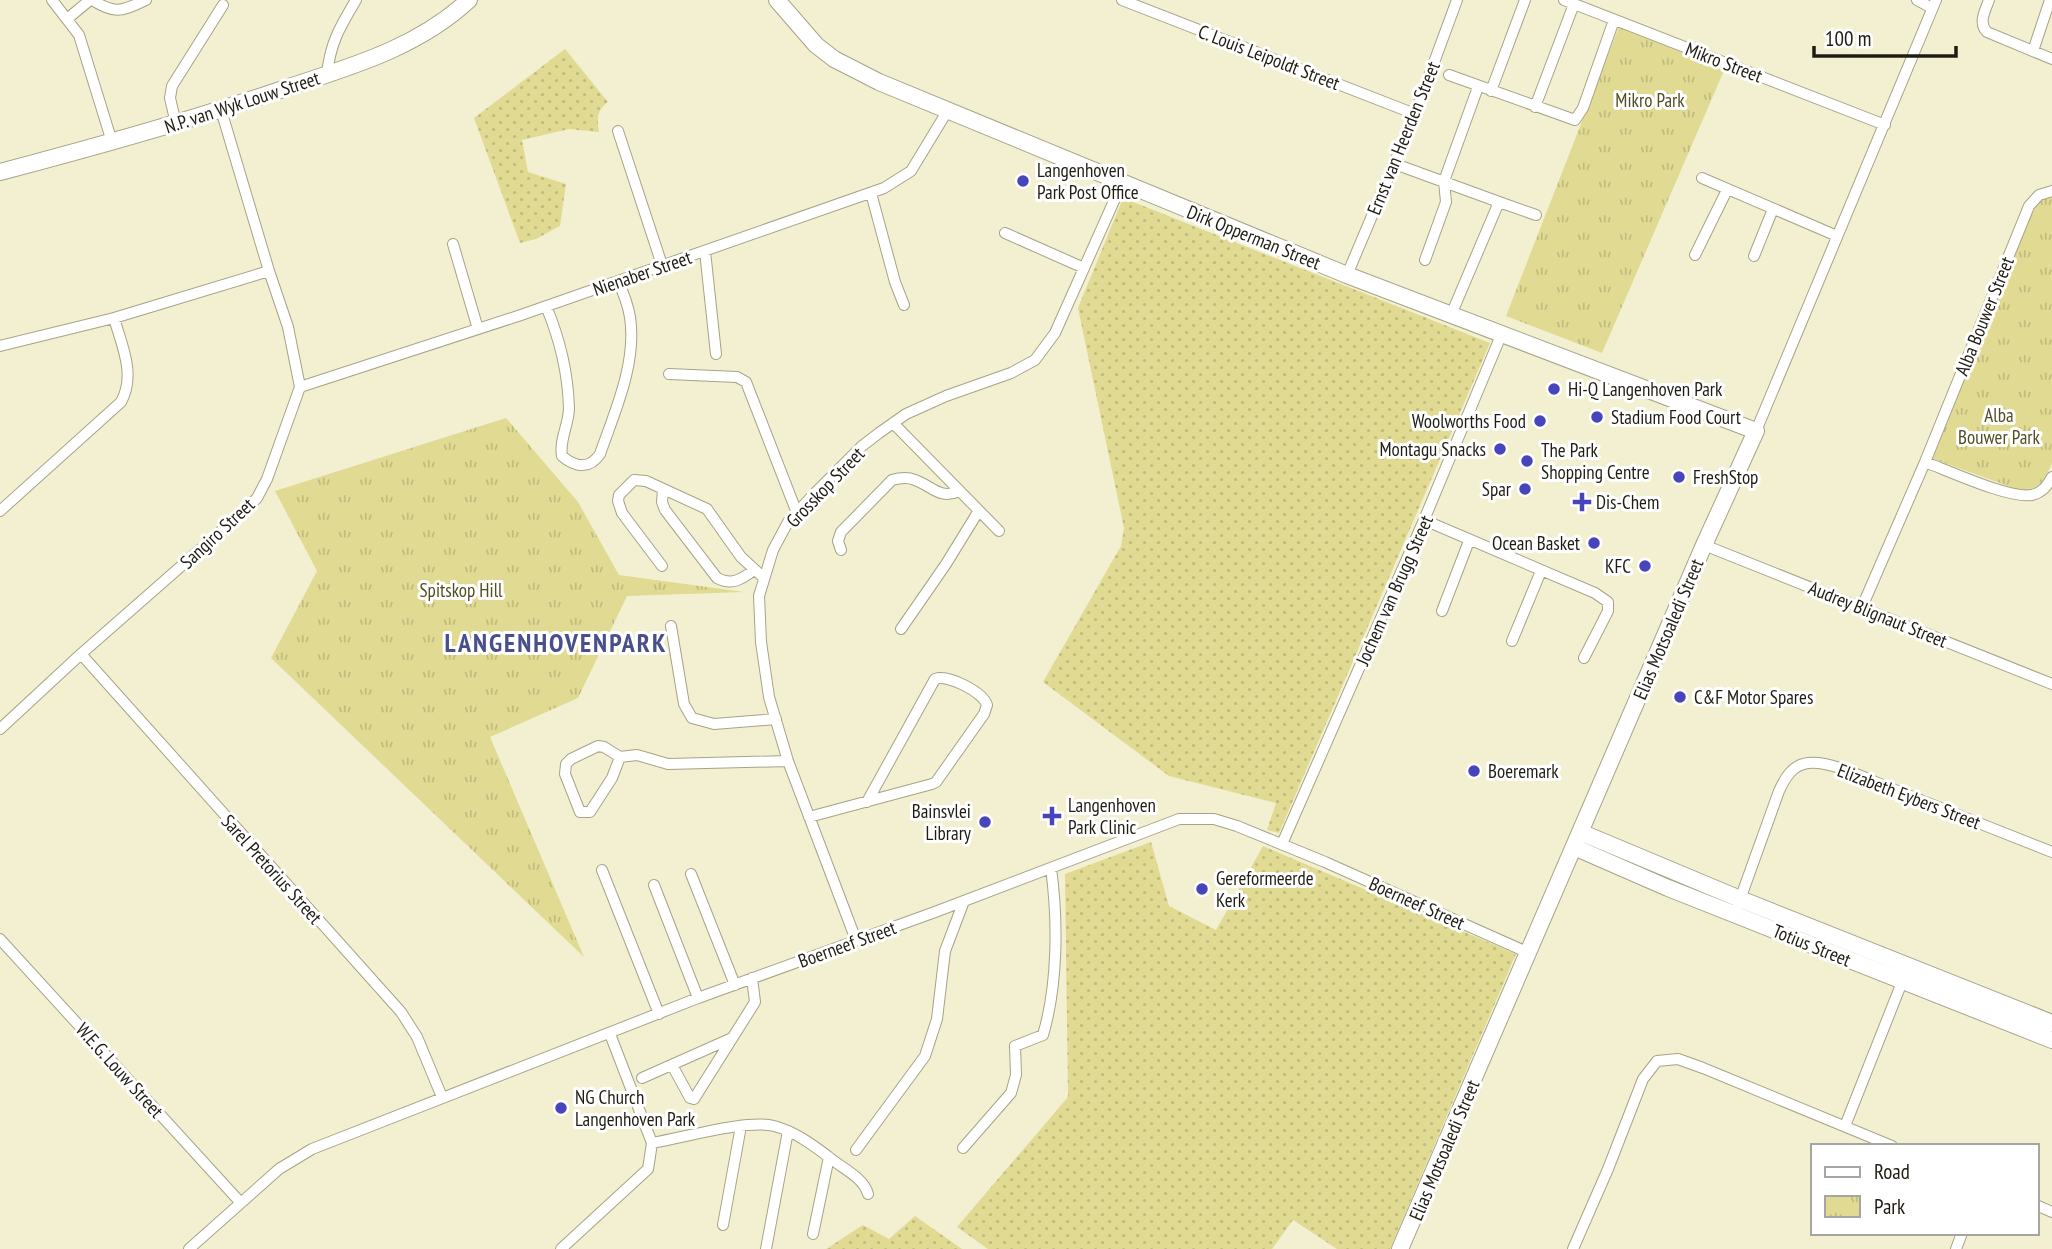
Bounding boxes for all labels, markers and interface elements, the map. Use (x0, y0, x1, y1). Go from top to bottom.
scale bar (1814, 14, 1956, 58)
street label: C. Louis Leipoldt Street (1195, 19, 1344, 95)
text: 100 m (1825, 25, 1871, 52)
street label: Mikro Street (1682, 36, 1767, 88)
street label: Ernst van Heerden Street (1361, 57, 1445, 218)
street label: N.P. van Wyk Louw Street (161, 65, 323, 138)
park label: Mikro Park (1615, 88, 1685, 112)
place label: Langenhoven Park Post Office (1037, 158, 1139, 204)
marker: Langenhoven Park Post Office (1015, 173, 1031, 189)
street label: Dirk Opperman Street (1184, 199, 1325, 275)
street label: Nienaber Street (589, 245, 695, 301)
street label: Alba Bouwer Street (1949, 252, 2019, 379)
place label: Hi-Q Langenhoven Park (1568, 377, 1723, 401)
marker: Hi-Q Langenhoven Park (1546, 381, 1562, 397)
park label: Alba Bouwer Park (1958, 403, 2041, 449)
place label: Stadium Food Court (1611, 405, 1742, 429)
place label: Woolworths Food (1412, 409, 1526, 433)
marker: Stadium Food Court (1589, 409, 1605, 425)
marker: Woolworths Food (1532, 413, 1548, 429)
place label: Montagu Snacks (1379, 437, 1486, 461)
place label: The Park Shopping Centre (1541, 438, 1650, 484)
street label: Grosskop Street (781, 441, 870, 532)
marker: Montagu Snacks (1492, 441, 1508, 457)
marker: The Park Shopping Centre (1519, 453, 1535, 469)
place label: FreshStop (1693, 465, 1758, 489)
marker: FreshStop (1671, 469, 1687, 485)
place label: Spar (1482, 477, 1512, 501)
marker: Spar (1517, 481, 1533, 497)
place label: Dis-Chem (1596, 490, 1659, 514)
street label: Sangiro Street (175, 492, 260, 574)
marker: Dis-Chem (1574, 494, 1590, 510)
street label: Jochem van Brugg Street (1350, 511, 1438, 670)
place label: Ocean Basket (1492, 531, 1581, 555)
marker: Ocean Basket (1586, 535, 1602, 551)
place label: KFC (1605, 554, 1631, 578)
street label: Elias Motsoaledi Street (1628, 554, 1709, 703)
marker: KFC (1637, 558, 1653, 574)
street label: Audrey Blignaut Street (1805, 575, 1951, 653)
park label: Spitskop Hill (419, 578, 503, 602)
district label: LANGENHOVENPARK (445, 626, 667, 659)
place label: C&F Motor Spares (1694, 685, 1813, 709)
marker: C&F Motor Spares (1672, 689, 1688, 705)
street label: Elizabeth Eybers Street (1834, 758, 1985, 835)
place label: Boeremark (1488, 759, 1559, 783)
marker: Boeremark (1466, 763, 1482, 779)
place label: Langenhoven Park Clinic (1068, 793, 1156, 839)
place label: Bainsvlei Library (912, 799, 972, 845)
marker: Langenhoven Park Clinic (1042, 806, 1062, 826)
street label: Sarel Pretorius Street (217, 809, 328, 929)
marker: Bainsvlei Library (977, 814, 993, 830)
place label: Gereformeerde Kerk (1216, 866, 1314, 912)
street label: Boerneef Street (1365, 871, 1469, 935)
marker: Gereformeerde Kerk (1194, 881, 1210, 897)
street label: Boerneef Street (795, 915, 900, 973)
street label: Totius Street (1769, 918, 1855, 972)
street label: W.E.G. Louw Street (71, 1017, 169, 1123)
street label: Elias Motsoaledi Street (1404, 1075, 1485, 1224)
place label: NG Church Langenhoven Park (575, 1085, 696, 1131)
marker: NG Church Langenhoven Park (553, 1100, 569, 1116)
legend (1811, 1144, 2038, 1235)
text: Road (1874, 1158, 1910, 1185)
text: Park (1874, 1193, 1905, 1220)

